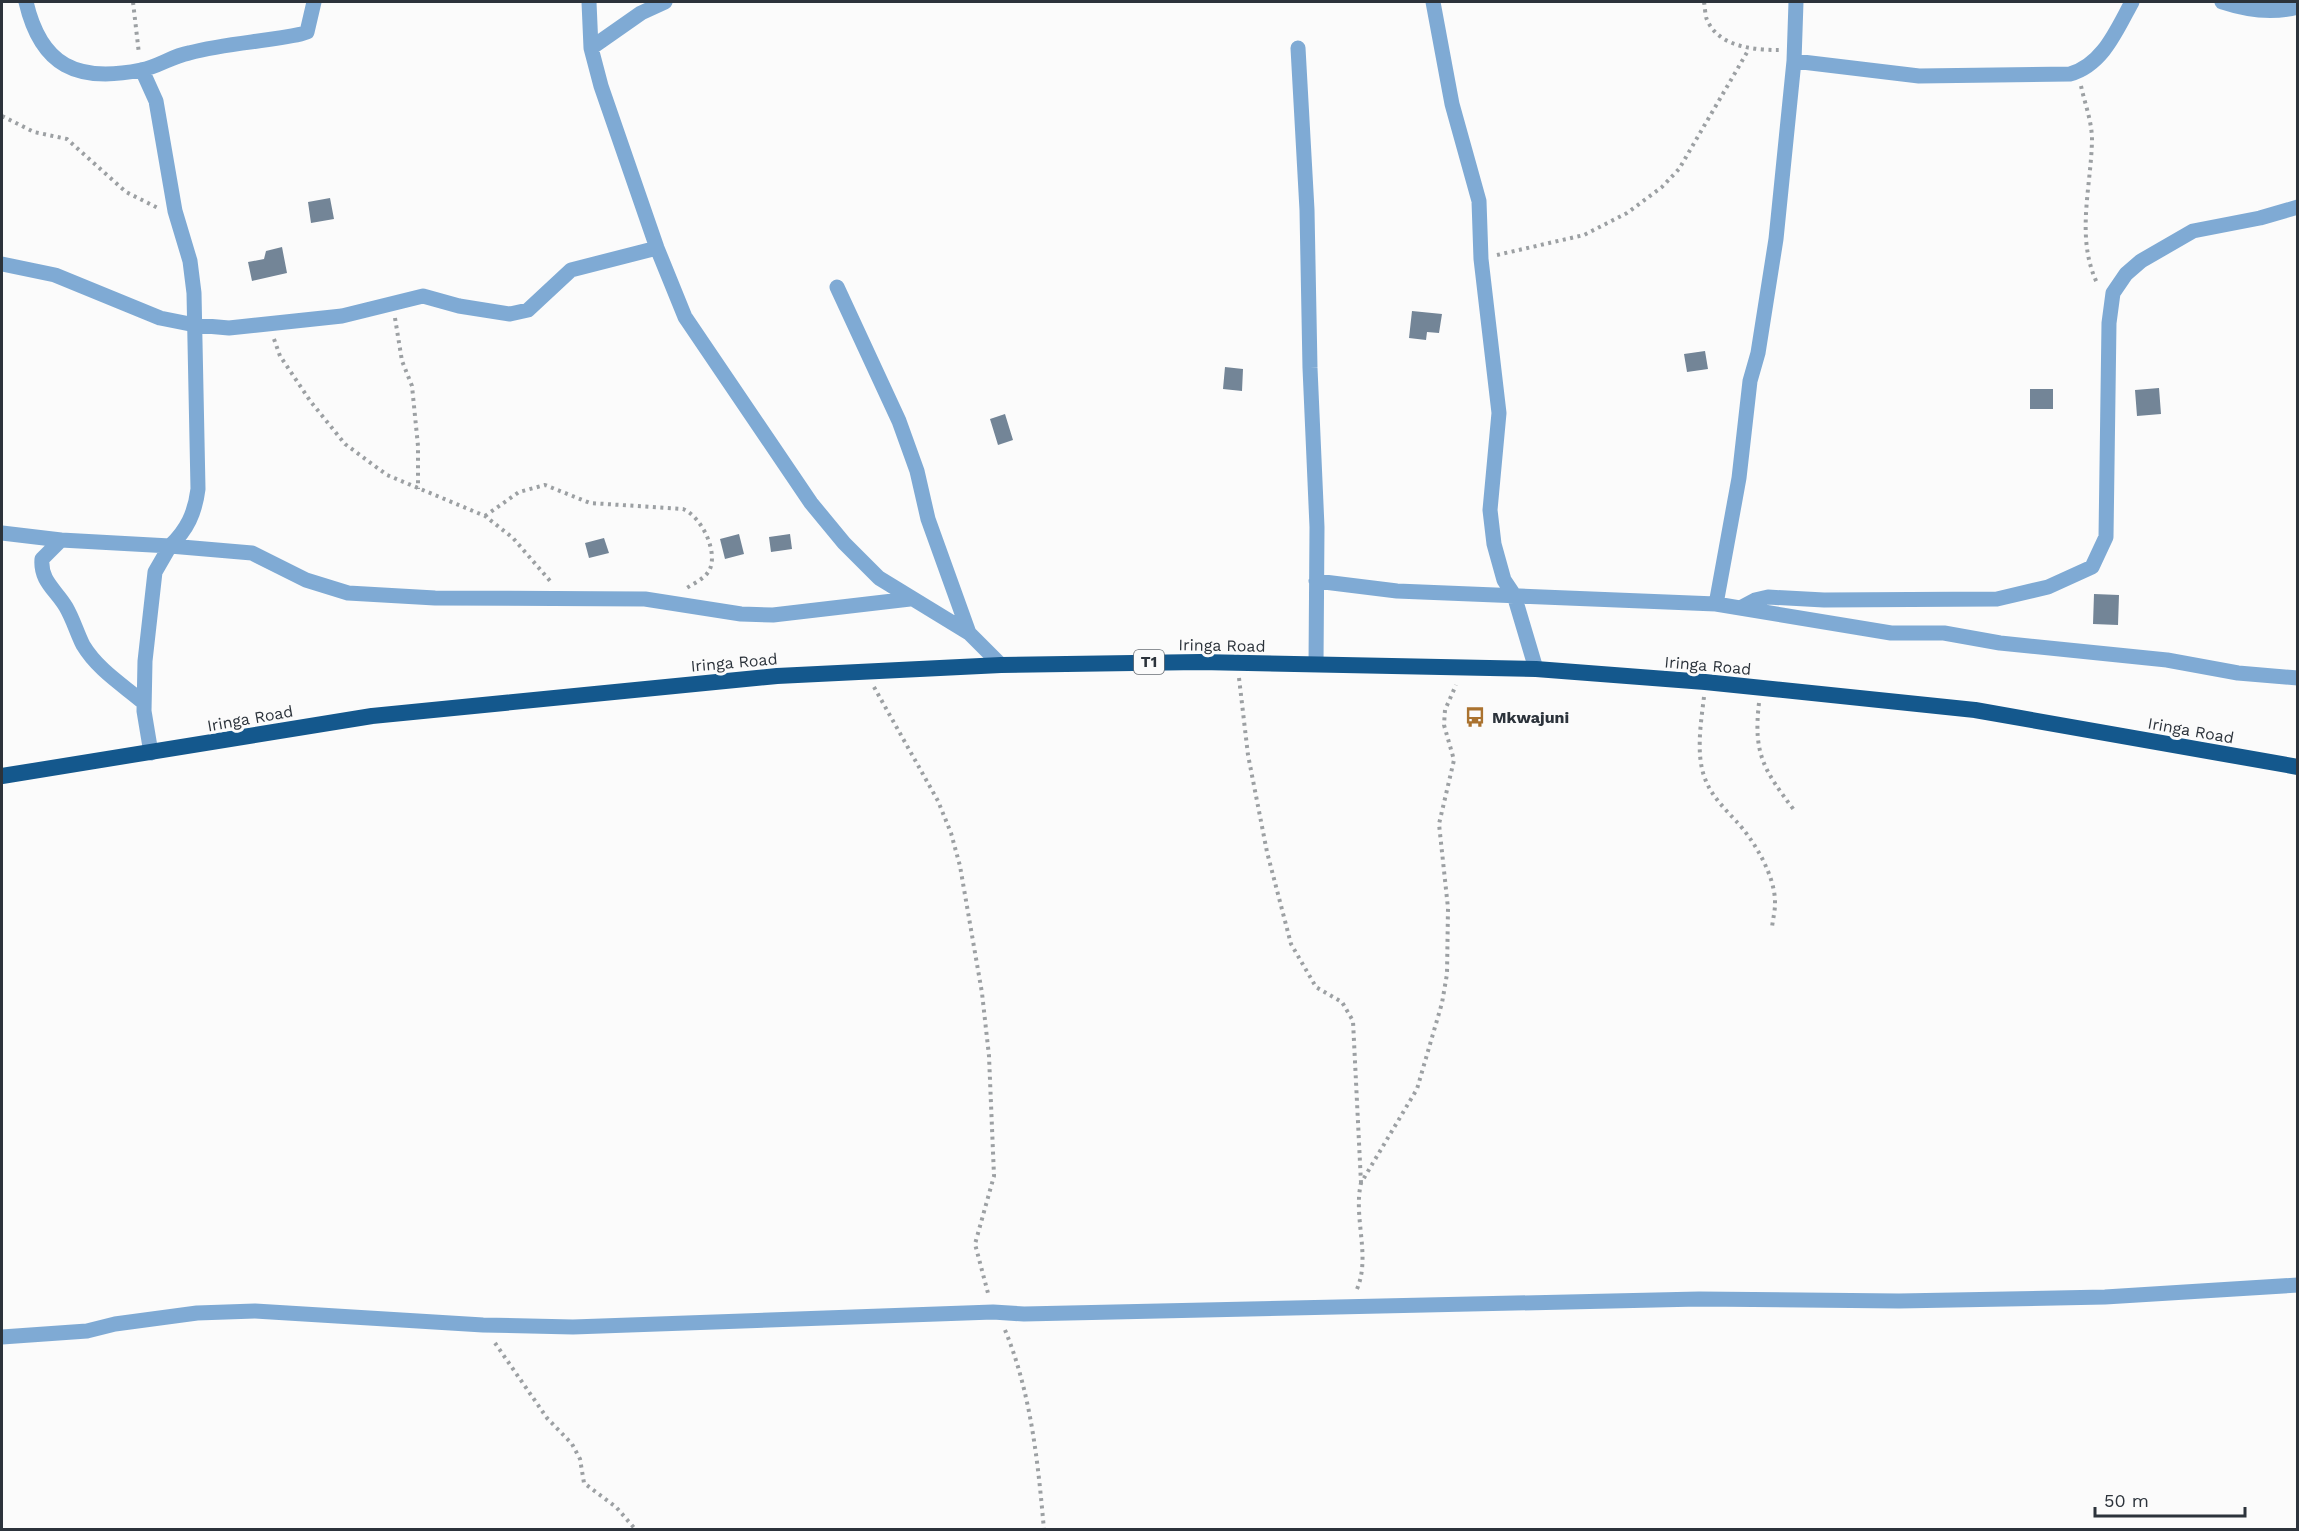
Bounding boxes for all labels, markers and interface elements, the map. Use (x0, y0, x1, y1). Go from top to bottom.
street label: Iringa Road (1178, 635, 1266, 656)
street label: Iringa Road (690, 649, 778, 676)
road number: T1 (1134, 650, 1164, 674)
street label: Iringa Road (1664, 652, 1752, 679)
street label: Iringa Road (206, 702, 295, 735)
bus stop icon: Mkwajuni (1463, 705, 1487, 729)
place label: Mkwajuni (1492, 708, 1569, 727)
street label: Iringa Road (2146, 714, 2235, 747)
scale bar (2095, 1480, 2245, 1518)
text: 50 m (2104, 1490, 2149, 1511)

